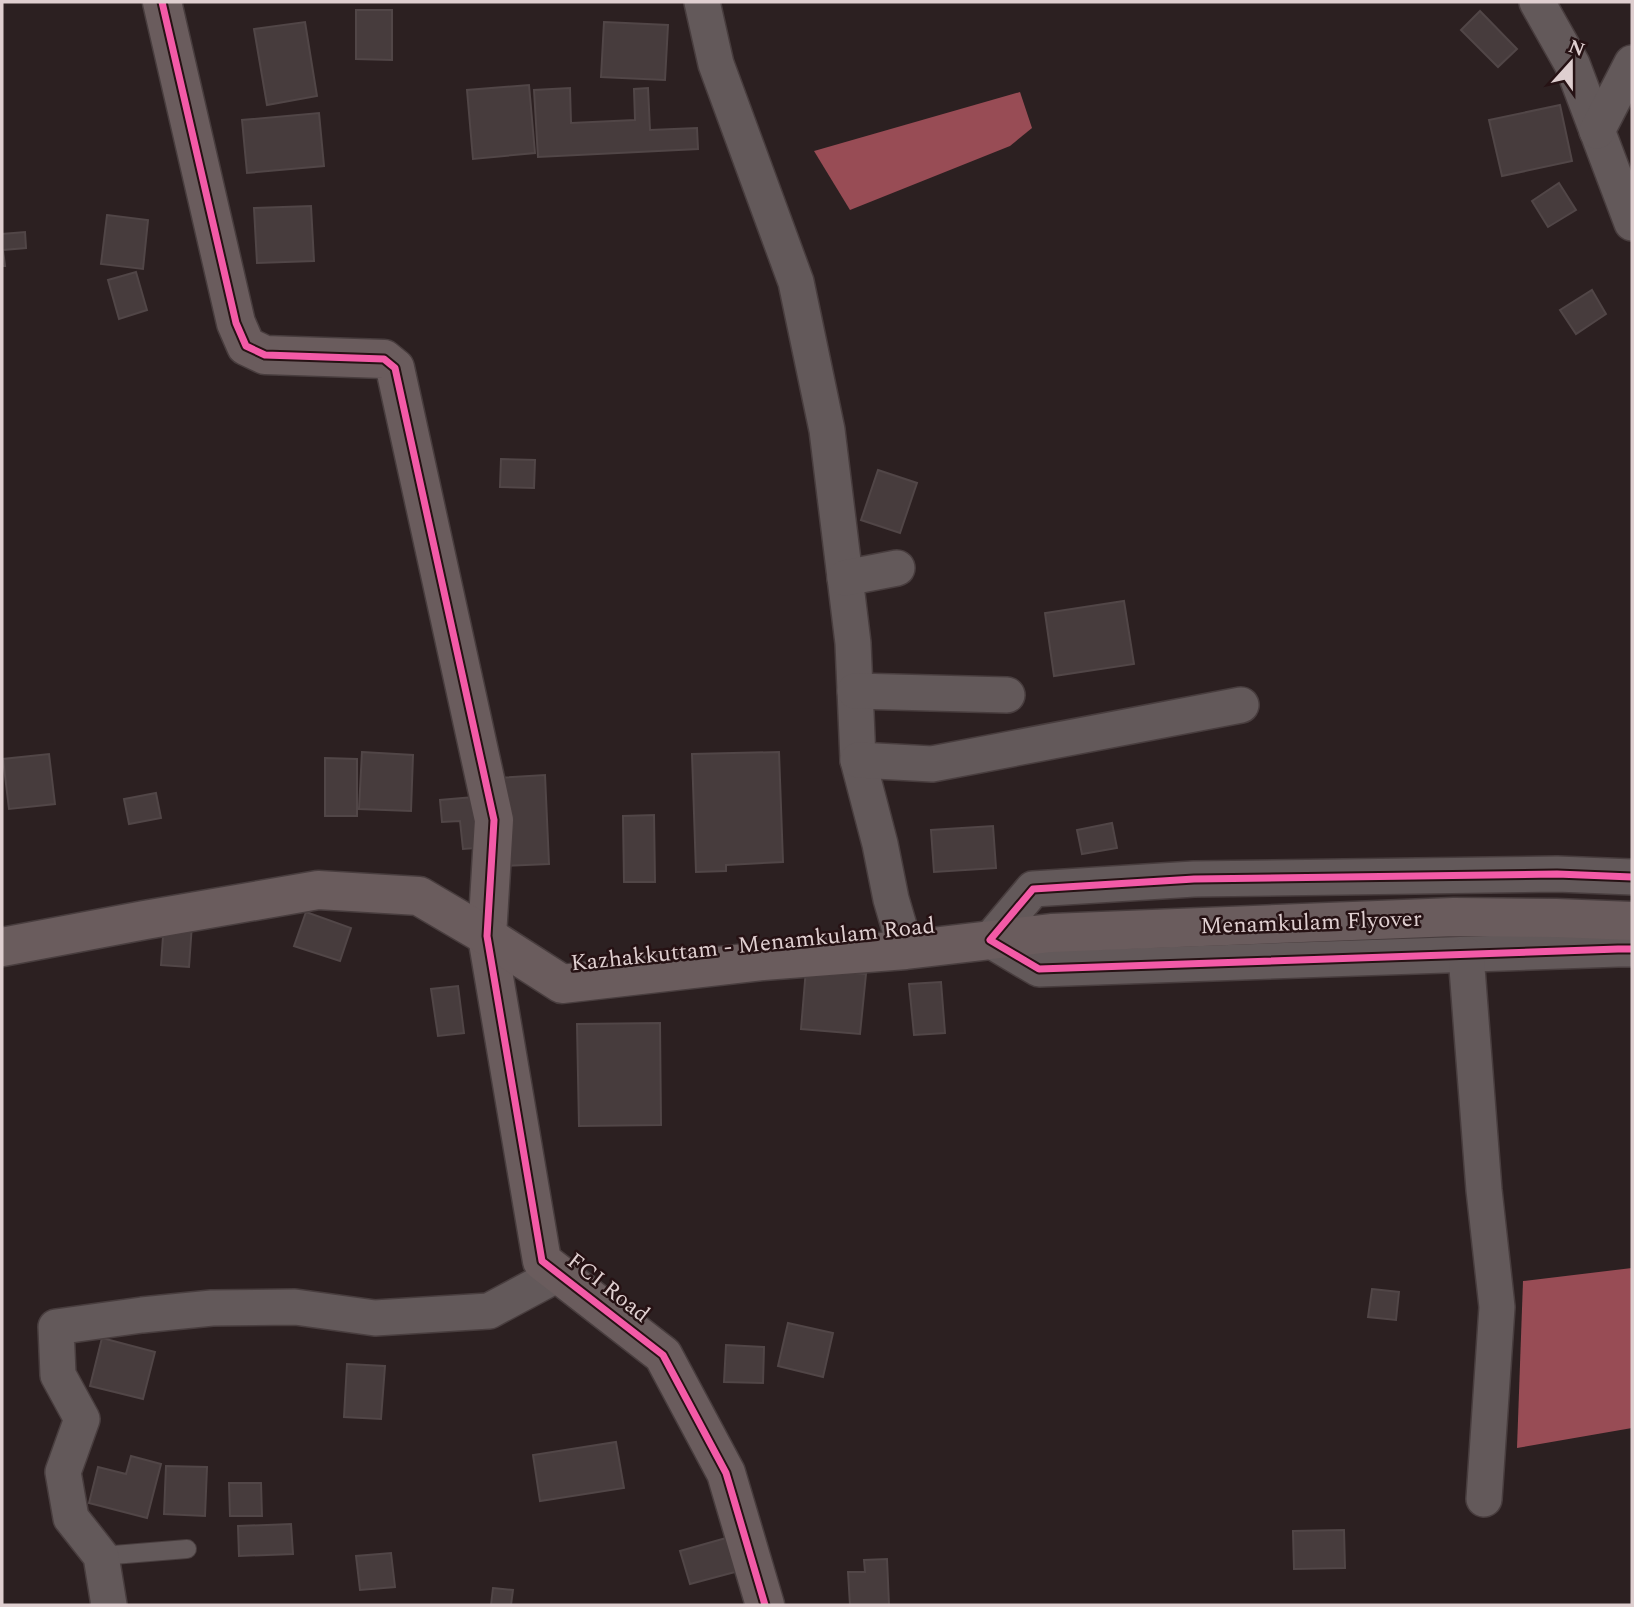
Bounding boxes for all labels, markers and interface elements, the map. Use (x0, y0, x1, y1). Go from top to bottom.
north arrow (1536, 28, 1606, 98)
text: N (1564, 32, 1589, 65)
street label: Menamkulam Flyover (1200, 902, 1422, 944)
street label: Kazhakkuttam - Menamkulam Road (569, 908, 937, 982)
street label: FCI Road (559, 1244, 657, 1332)

